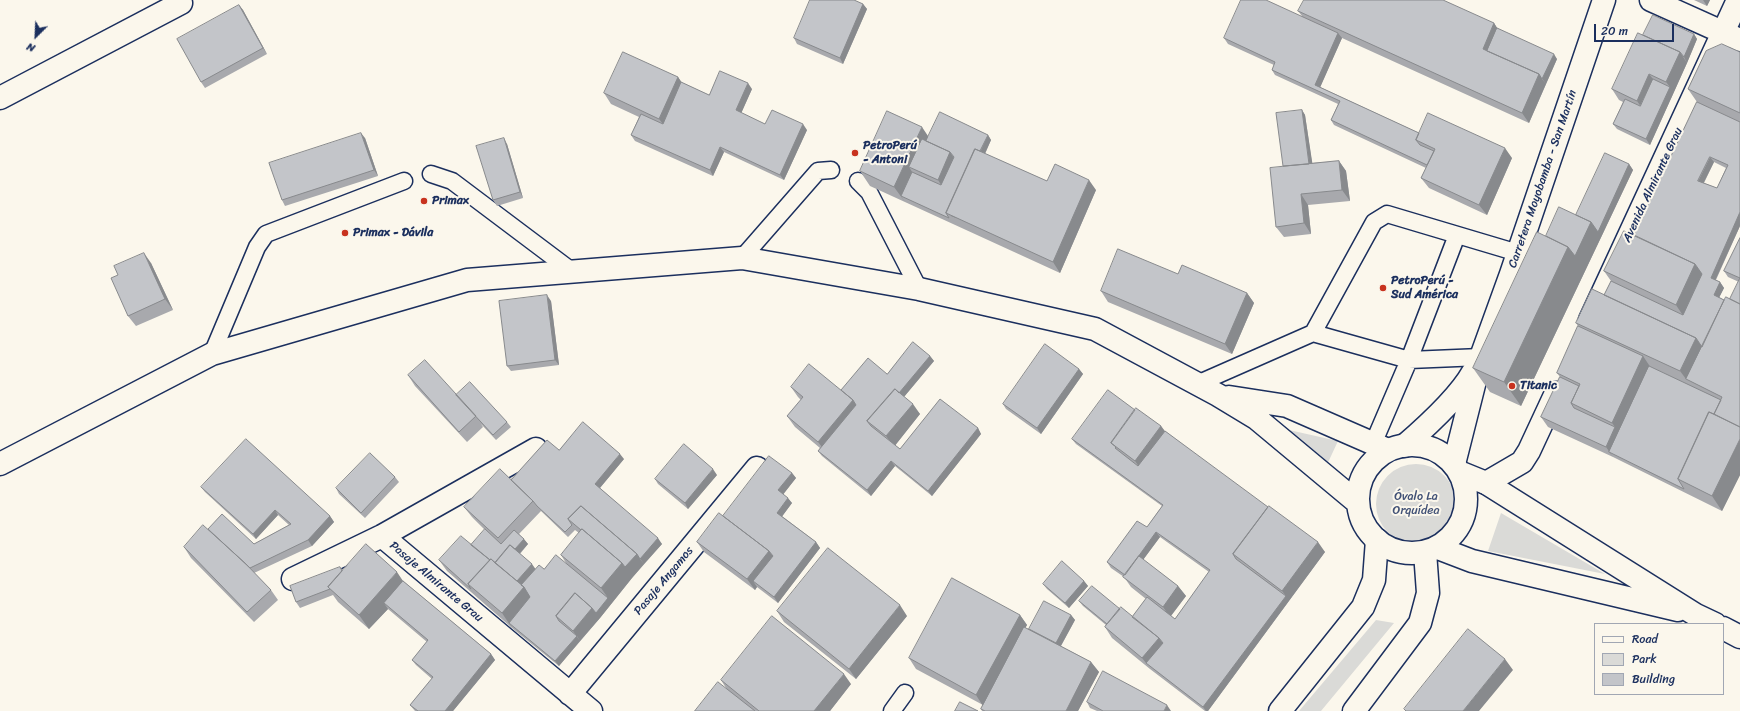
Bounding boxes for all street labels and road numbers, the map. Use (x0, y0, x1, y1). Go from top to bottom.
street label: Carretera Moyobamba - San Martín (1506, 88, 1580, 270)
street label: Avenida Almirante Grau (1620, 125, 1686, 245)
street label: Pasaje Almirante Grau (386, 539, 486, 625)
street label: Pasaje Angamos (631, 544, 697, 618)

